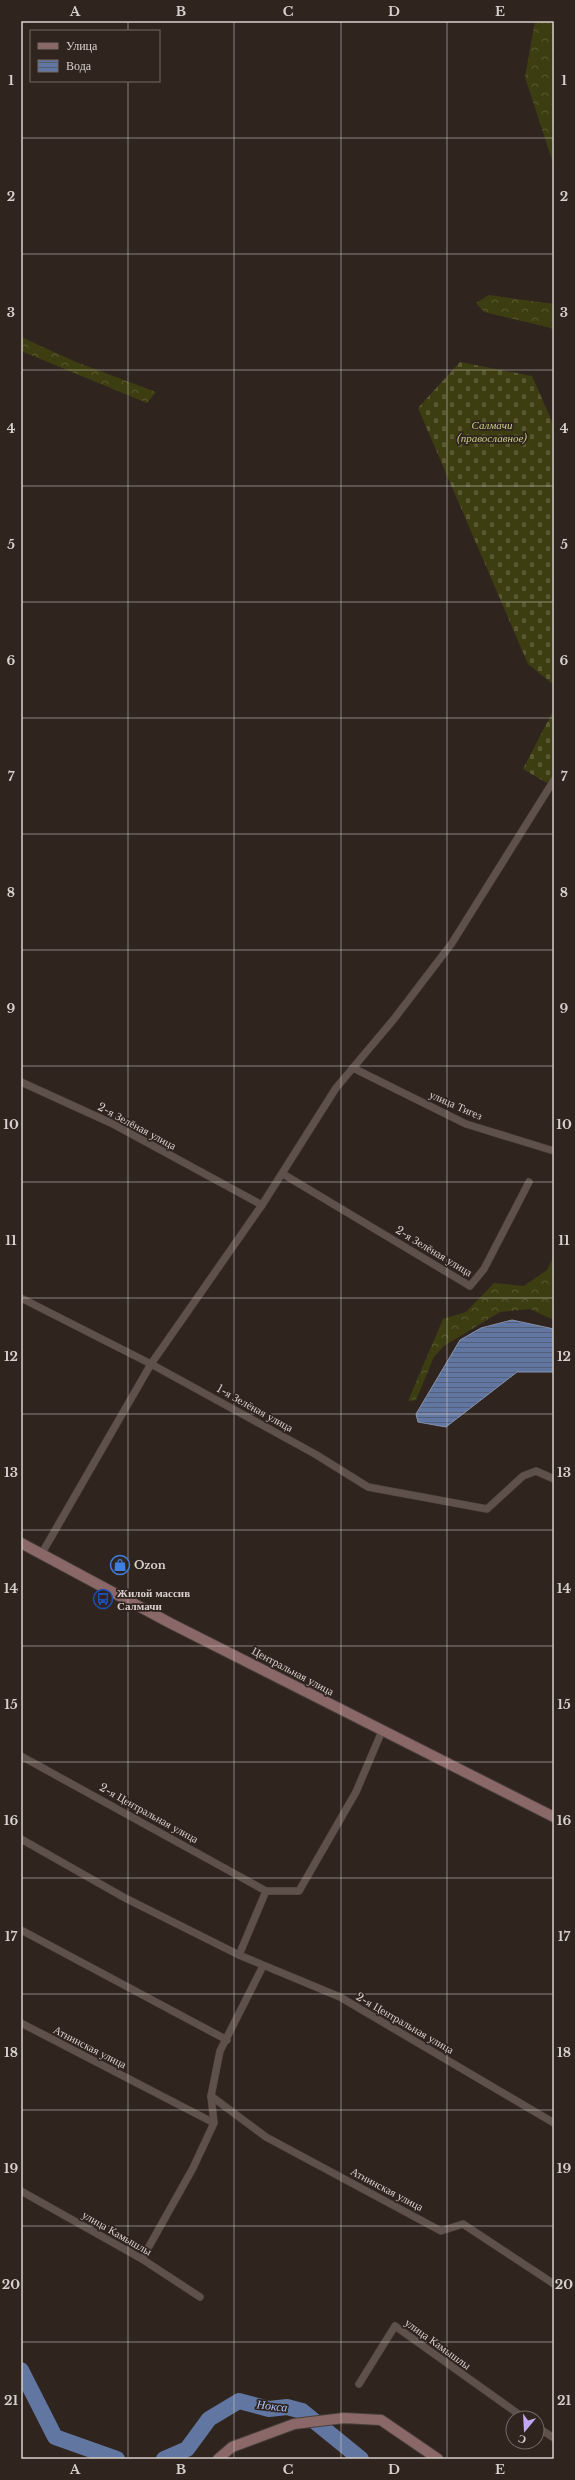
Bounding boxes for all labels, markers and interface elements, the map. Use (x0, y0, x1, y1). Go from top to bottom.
text: A (69, 3, 81, 20)
text: B (176, 3, 186, 20)
text: C (283, 3, 294, 20)
text: D (388, 3, 400, 20)
text: E (495, 3, 505, 20)
legend (30, 30, 160, 82)
text: Улица (66, 38, 98, 53)
text: Вода (66, 58, 92, 73)
text: 1 (8, 72, 14, 89)
text: 1 (561, 72, 567, 89)
text: 2 (7, 188, 15, 205)
text: 2 (560, 188, 568, 205)
text: 3 (7, 304, 15, 321)
text: 3 (560, 304, 568, 321)
park label: Салмачи (православное) (457, 418, 527, 445)
text: 4 (7, 420, 16, 437)
text: 4 (560, 420, 569, 437)
text: 5 (7, 536, 15, 553)
text: 5 (560, 536, 568, 553)
text: 6 (7, 652, 16, 669)
text: 6 (560, 652, 569, 669)
text: 7 (8, 768, 15, 785)
text: 7 (561, 768, 568, 785)
text: 8 (7, 884, 15, 901)
text: 8 (560, 884, 568, 901)
text: 9 (7, 1000, 16, 1017)
text: 9 (560, 1000, 569, 1017)
street label: улица Тигез (427, 1087, 485, 1123)
street label: 2-я Зелёная улица (95, 1099, 179, 1153)
text: 10 (3, 1116, 19, 1133)
text: 10 (556, 1116, 572, 1133)
street label: 2-я Зелёная улица (393, 1223, 475, 1279)
text: 11 (5, 1232, 17, 1249)
text: 11 (558, 1232, 570, 1249)
text: 12 (4, 1348, 18, 1365)
text: 12 (557, 1348, 571, 1365)
street label: 1-я Зелёная улица (214, 1381, 296, 1435)
text: 13 (4, 1464, 18, 1481)
text: 13 (557, 1464, 571, 1481)
shop icon: Ozon (109, 1554, 131, 1576)
place label: Ozon (134, 1558, 166, 1572)
text: 14 (4, 1580, 19, 1597)
text: 14 (557, 1580, 572, 1597)
place label: Жилой массив Салмачи (117, 1586, 190, 1613)
bus stop icon: Жилой массив Салмачи (92, 1588, 114, 1610)
street label: Центральная улица (250, 1644, 336, 1699)
text: 15 (4, 1696, 18, 1713)
text: 15 (557, 1696, 571, 1713)
street label: 2-я Центральная улица (97, 1780, 201, 1846)
text: 16 (4, 1812, 18, 1829)
text: 16 (557, 1812, 571, 1829)
text: 17 (5, 1928, 17, 1945)
text: 17 (558, 1928, 570, 1945)
street label: 2-я Центральная улица (353, 1989, 457, 2057)
street label: Атнинская улица (51, 2023, 129, 2071)
text: 18 (4, 2044, 18, 2061)
text: 18 (557, 2044, 571, 2061)
text: 19 (4, 2160, 18, 2177)
text: 19 (557, 2160, 571, 2177)
street label: Атнинская улица (348, 2164, 426, 2214)
street label: улица Камышлы (80, 2207, 155, 2259)
text: 20 (2, 2276, 20, 2293)
text: 20 (555, 2276, 573, 2293)
street label: улица Камышлы (402, 2315, 474, 2373)
text: 21 (4, 2392, 18, 2409)
text: 21 (557, 2392, 571, 2409)
water label: Нокса (255, 2396, 288, 2415)
north arrow (505, 2410, 545, 2450)
text: С (516, 2432, 528, 2447)
text: A (69, 2461, 81, 2478)
text: B (176, 2461, 186, 2478)
text: C (283, 2461, 294, 2478)
text: D (388, 2461, 400, 2478)
text: E (495, 2461, 505, 2478)

